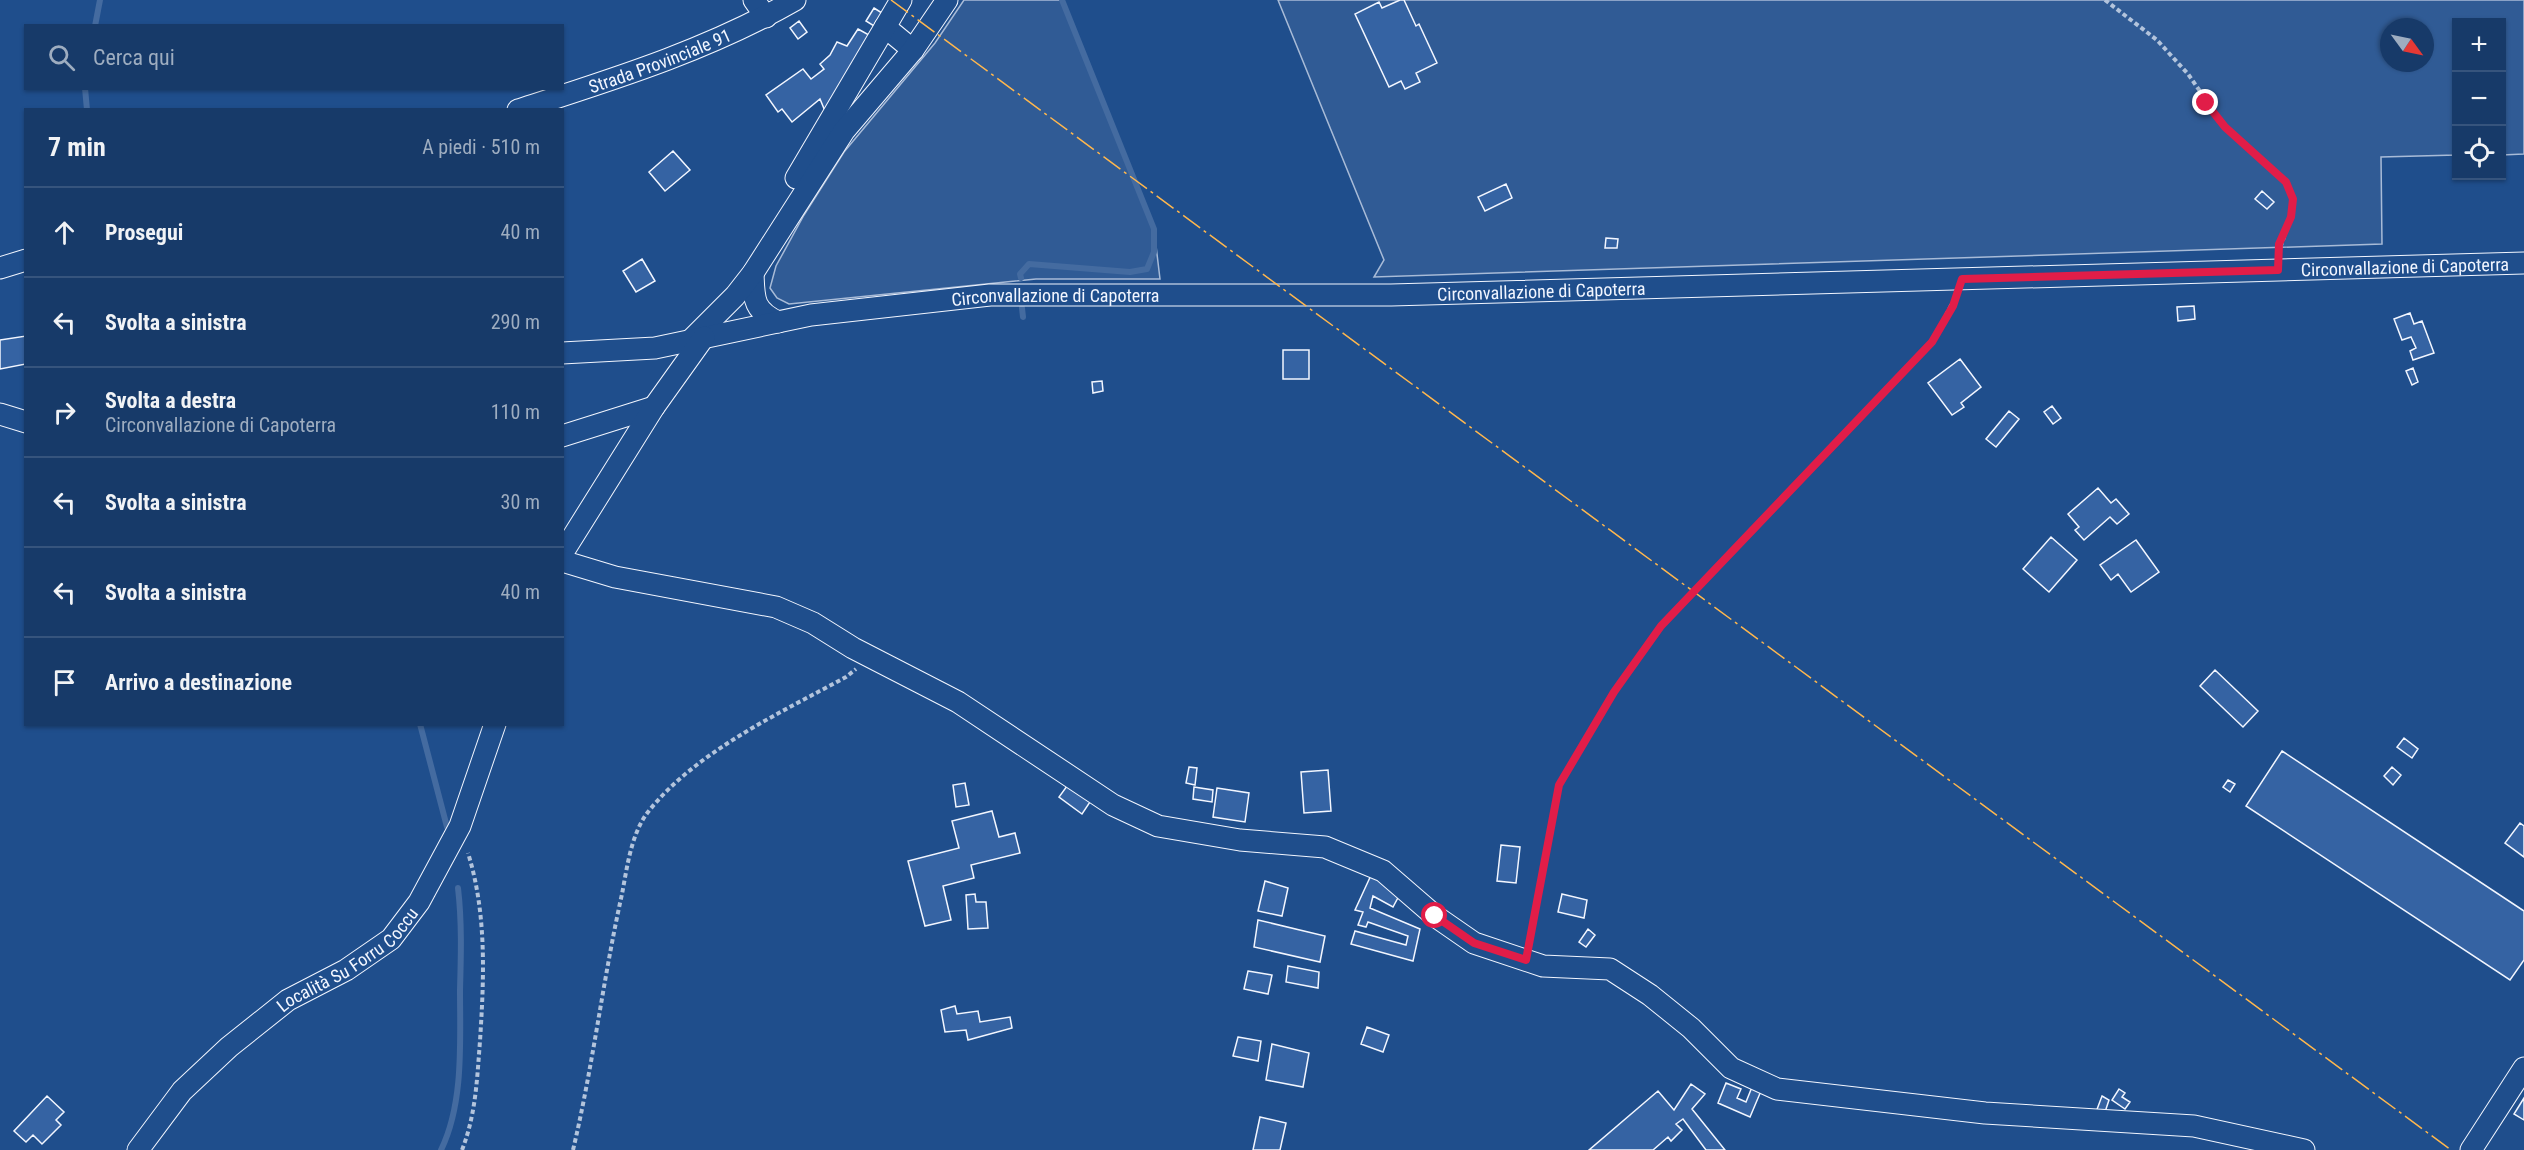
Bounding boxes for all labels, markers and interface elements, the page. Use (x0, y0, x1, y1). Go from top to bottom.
north arrow (2380, 18, 2434, 72)
map controls (2452, 18, 2506, 180)
button: + (2452, 18, 2506, 72)
search box (24, 24, 564, 90)
street label: Strada Provinciale 91 (586, 24, 734, 97)
icon: search (45, 41, 78, 74)
text: Cerca qui (93, 45, 175, 70)
button: − (2452, 72, 2506, 126)
route end (2192, 89, 2218, 115)
button: locate (2452, 126, 2506, 180)
text: 7 min (48, 132, 106, 162)
text: A piedi · 510 m (422, 135, 540, 159)
icon: ahead (48, 216, 81, 249)
text: Prosegui (105, 220, 183, 245)
text: 40 m (501, 220, 540, 244)
street label: Circonvallazione di Capoterra (2300, 253, 2509, 280)
street label: Circonvallazione di Capoterra (1437, 277, 1646, 304)
street label: Circonvallazione di Capoterra (950, 285, 1159, 310)
icon: left (48, 306, 81, 339)
text: Svolta a sinistra (105, 310, 247, 335)
text: 290 m (491, 310, 540, 334)
text: Svolta a destra (105, 388, 236, 413)
icon: right (48, 396, 81, 429)
text: 110 m (491, 400, 540, 424)
text: Circonvallazione di Capoterra (105, 413, 336, 437)
icon: left (48, 486, 81, 519)
text: Svolta a sinistra (105, 490, 247, 515)
text: 30 m (501, 490, 540, 514)
icon: left (48, 576, 81, 609)
text: Svolta a sinistra (105, 580, 247, 605)
text: 40 m (501, 580, 540, 604)
icon: arrive (48, 666, 81, 699)
text: Arrivo a destinazione (105, 670, 292, 695)
route start (1421, 902, 1447, 928)
street label: Località Su Forru Coccu (272, 903, 422, 1016)

